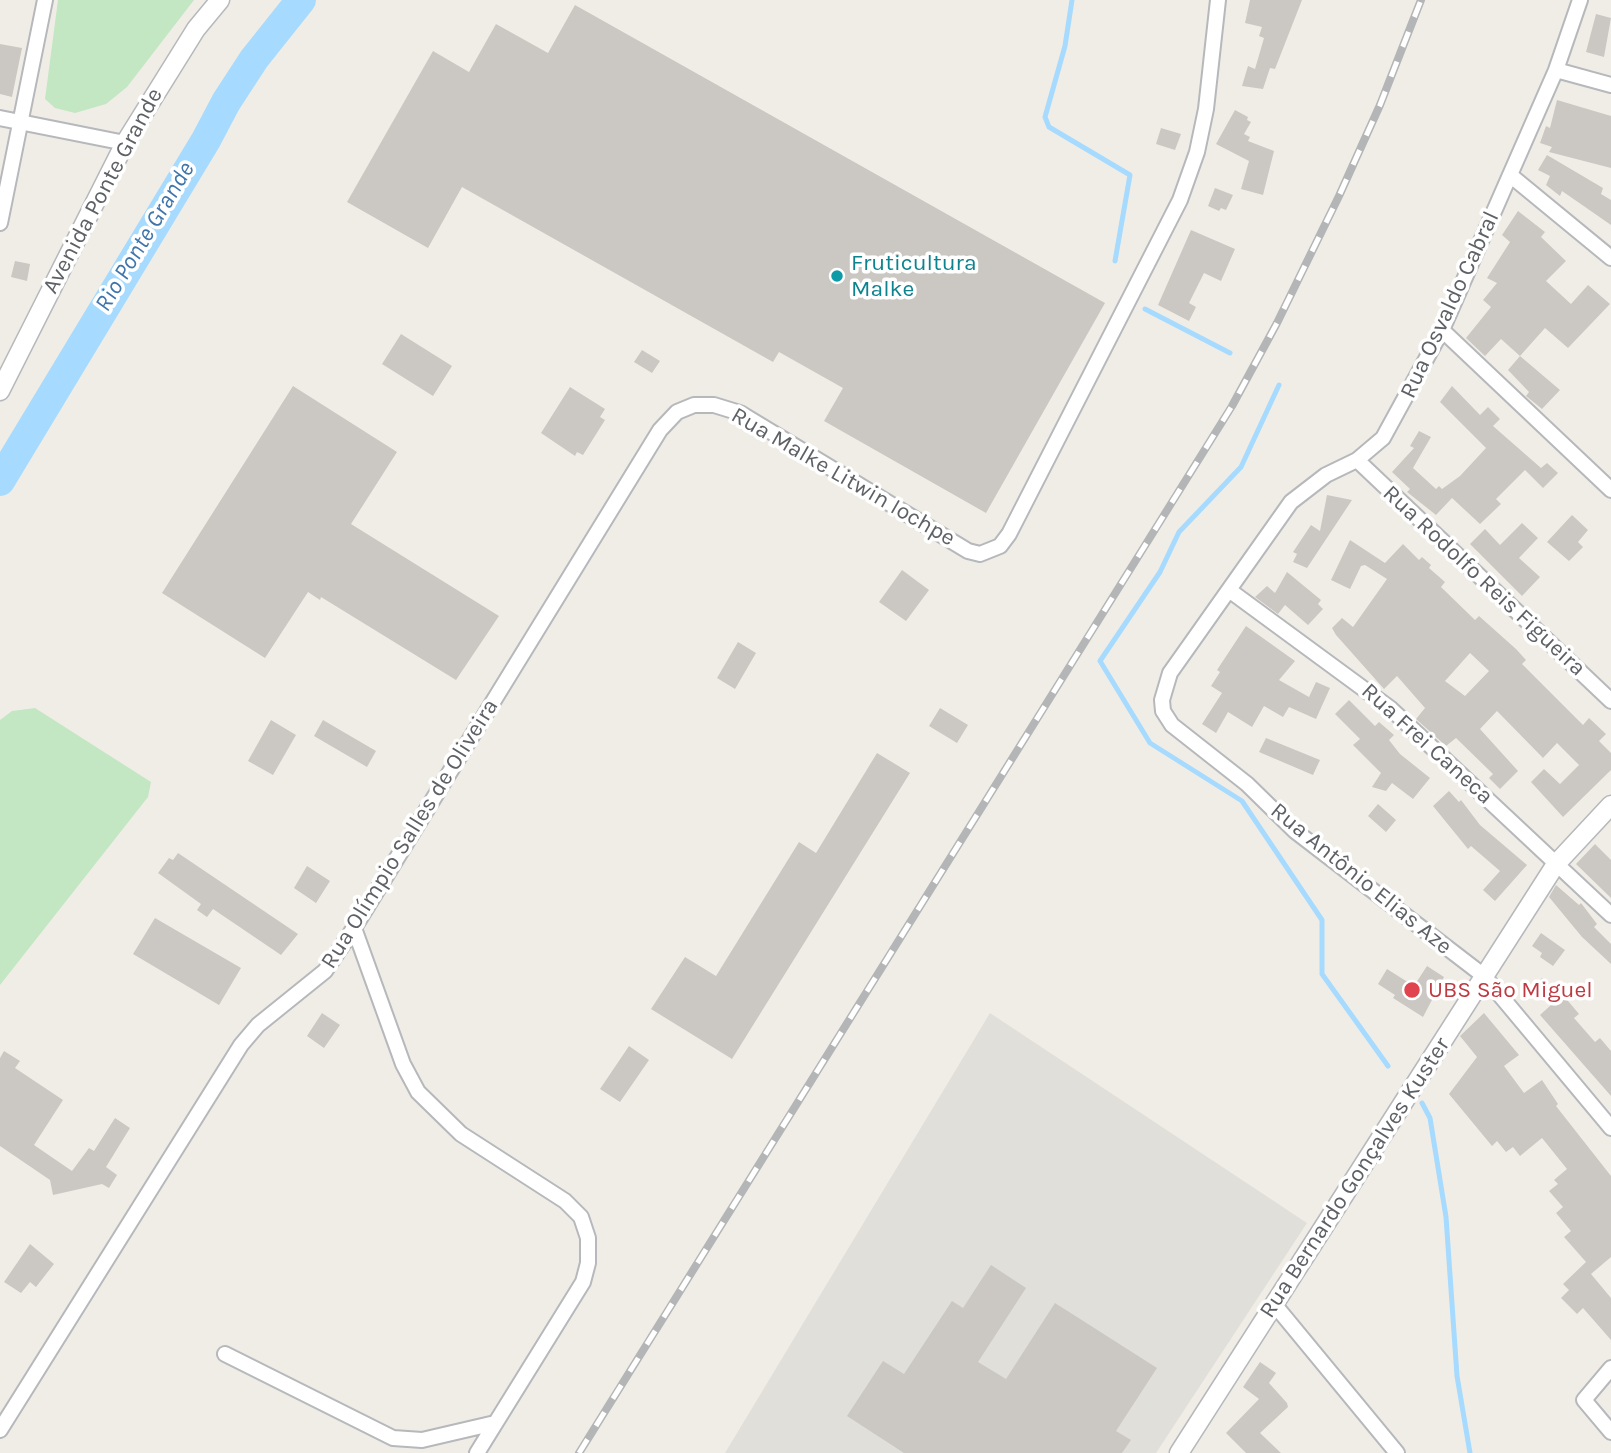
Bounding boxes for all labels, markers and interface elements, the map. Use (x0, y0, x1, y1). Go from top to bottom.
street label: Avenida Ponte Grande (37, 84, 169, 298)
water label: Rio Ponte Grande (89, 157, 201, 317)
street label: Rua Osvaldo Cabral (1395, 207, 1505, 403)
place label: Fruticultura Malke (851, 249, 977, 303)
marker: Fruticultura Malke (829, 268, 845, 284)
street label: Rua Malke Litwin Iochpe (726, 402, 960, 552)
street label: Rua Rodolfo Reis Figueira (1377, 480, 1591, 682)
street label: Rua Frei Caneca (1355, 678, 1499, 810)
street label: Rua Olímpio Salles de Oliveira (315, 694, 505, 974)
street label: Rua Antônio Elias Aze (1265, 797, 1457, 961)
place label: UBS São Miguel (1428, 976, 1593, 1004)
marker: UBS São Miguel (1402, 980, 1422, 1000)
street label: Rua Bernardo Gonçalves Kuster (1254, 1033, 1456, 1323)

